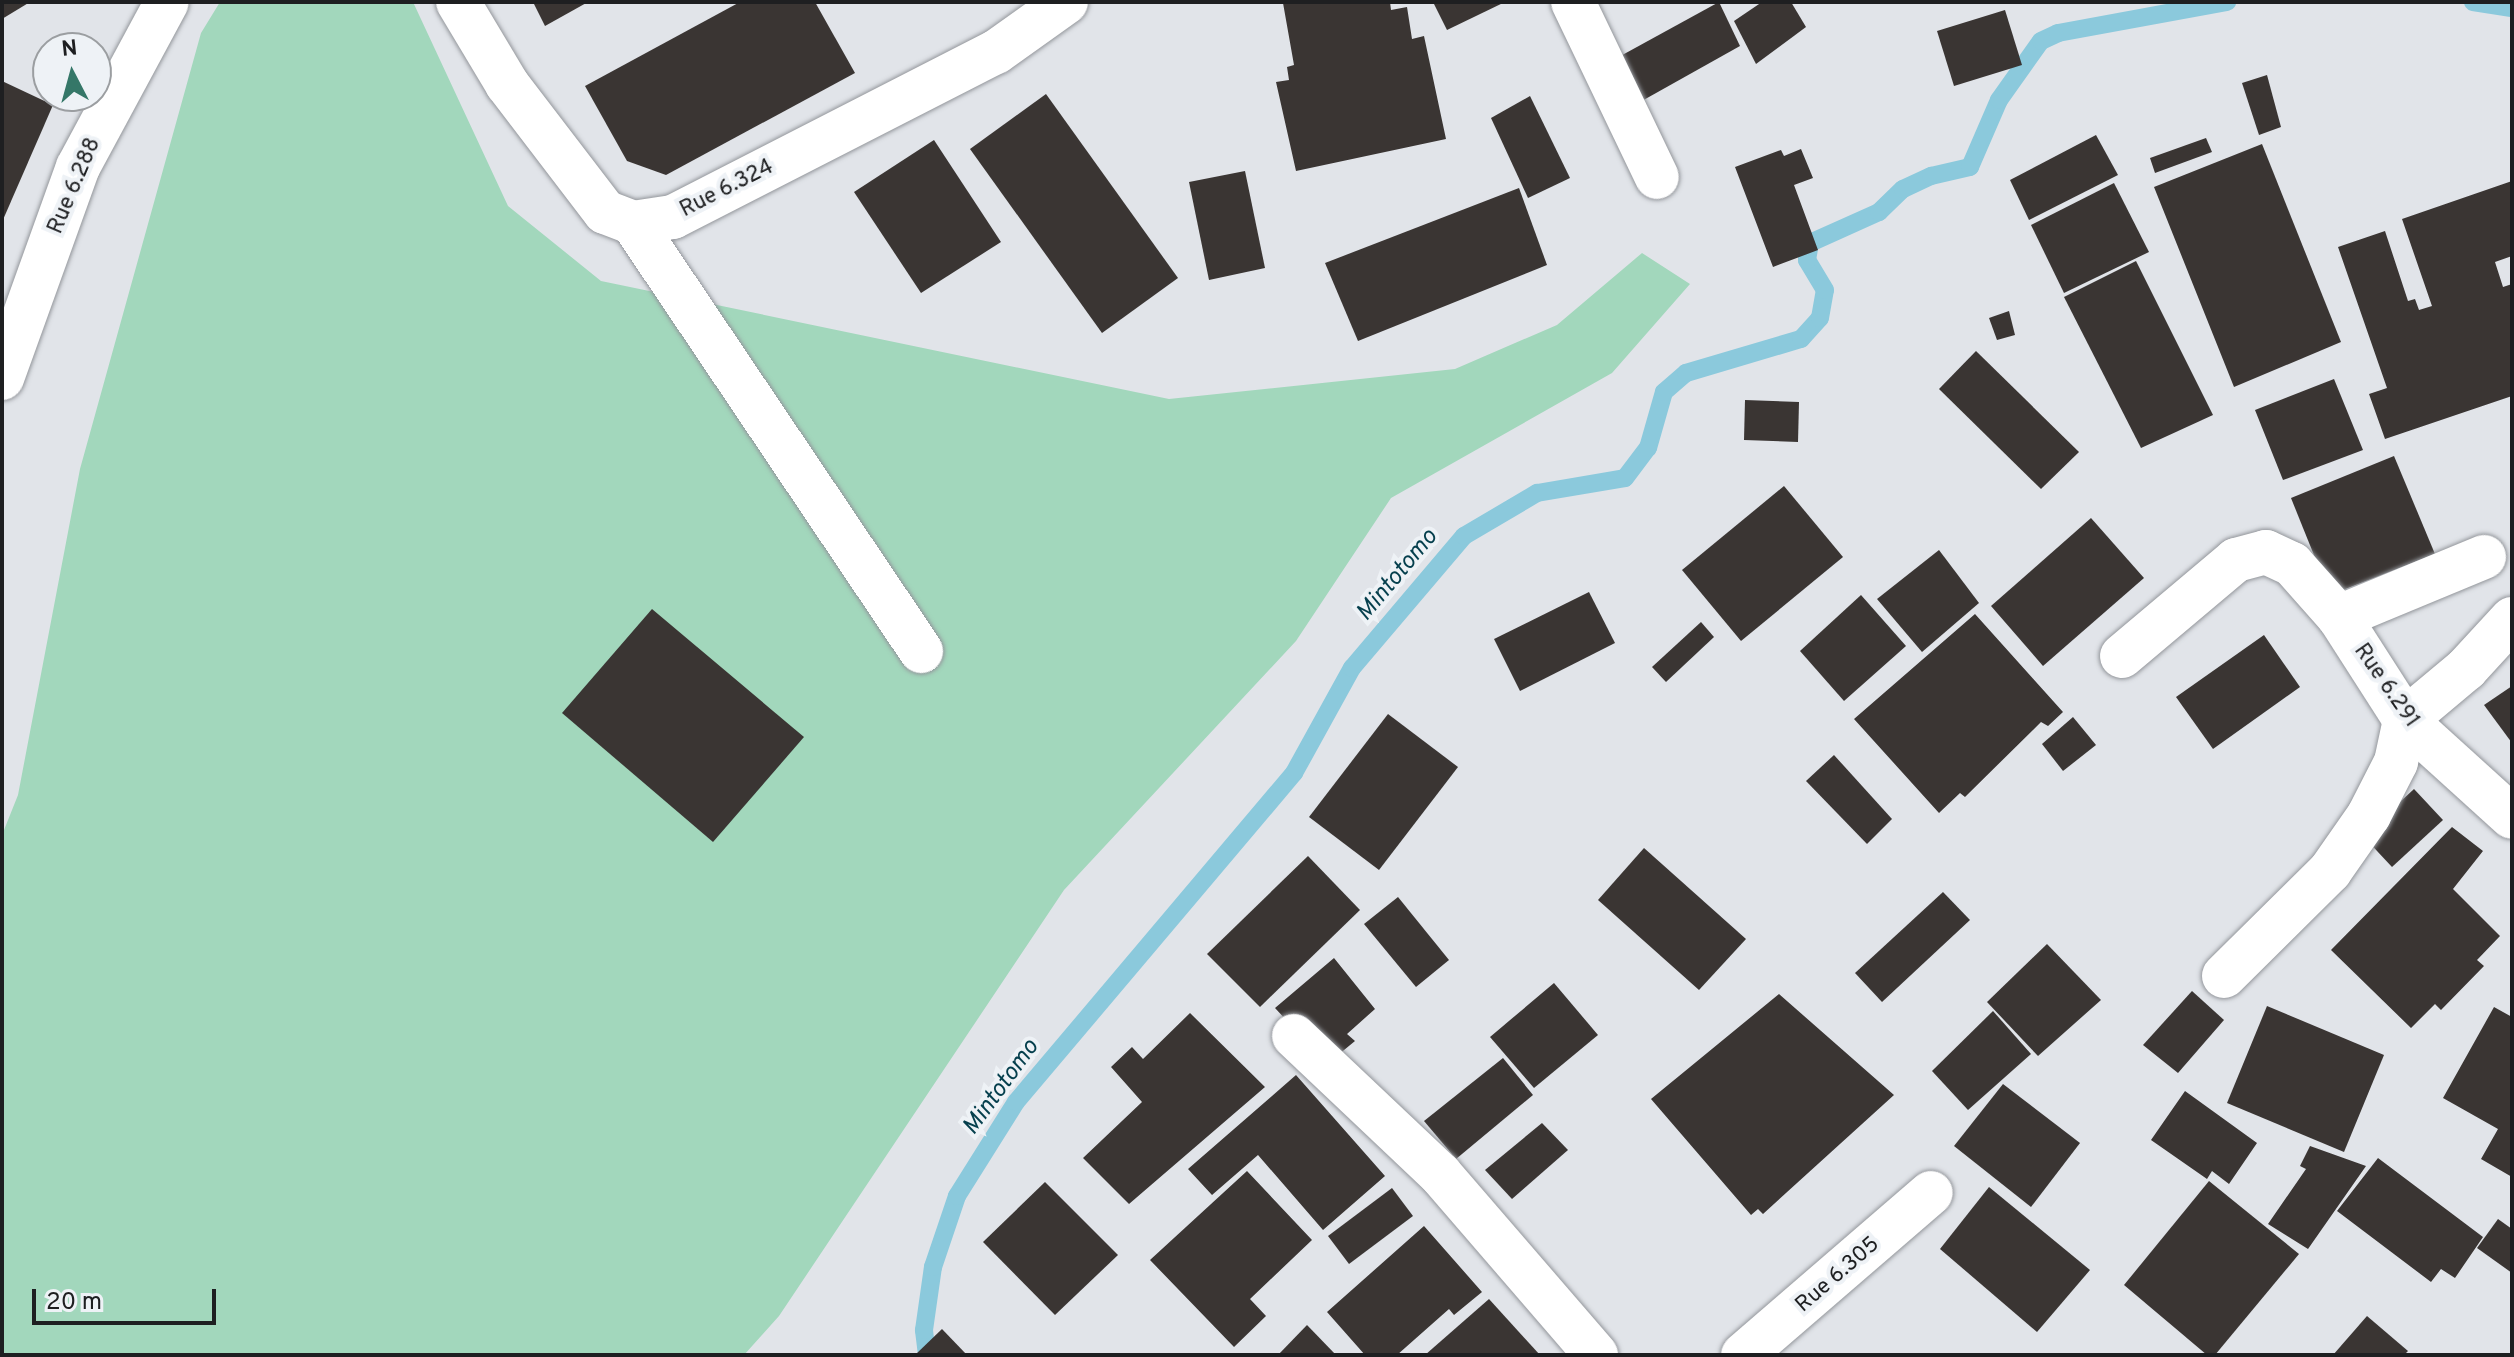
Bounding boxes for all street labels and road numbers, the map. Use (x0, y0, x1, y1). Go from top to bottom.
street label: Rue 6.288 (43, 134, 107, 238)
street label: Rue 6.324 (676, 154, 778, 224)
street label: Rue 6.291 (2348, 639, 2424, 733)
street label: Rue 6.305 (1791, 1231, 1885, 1319)

